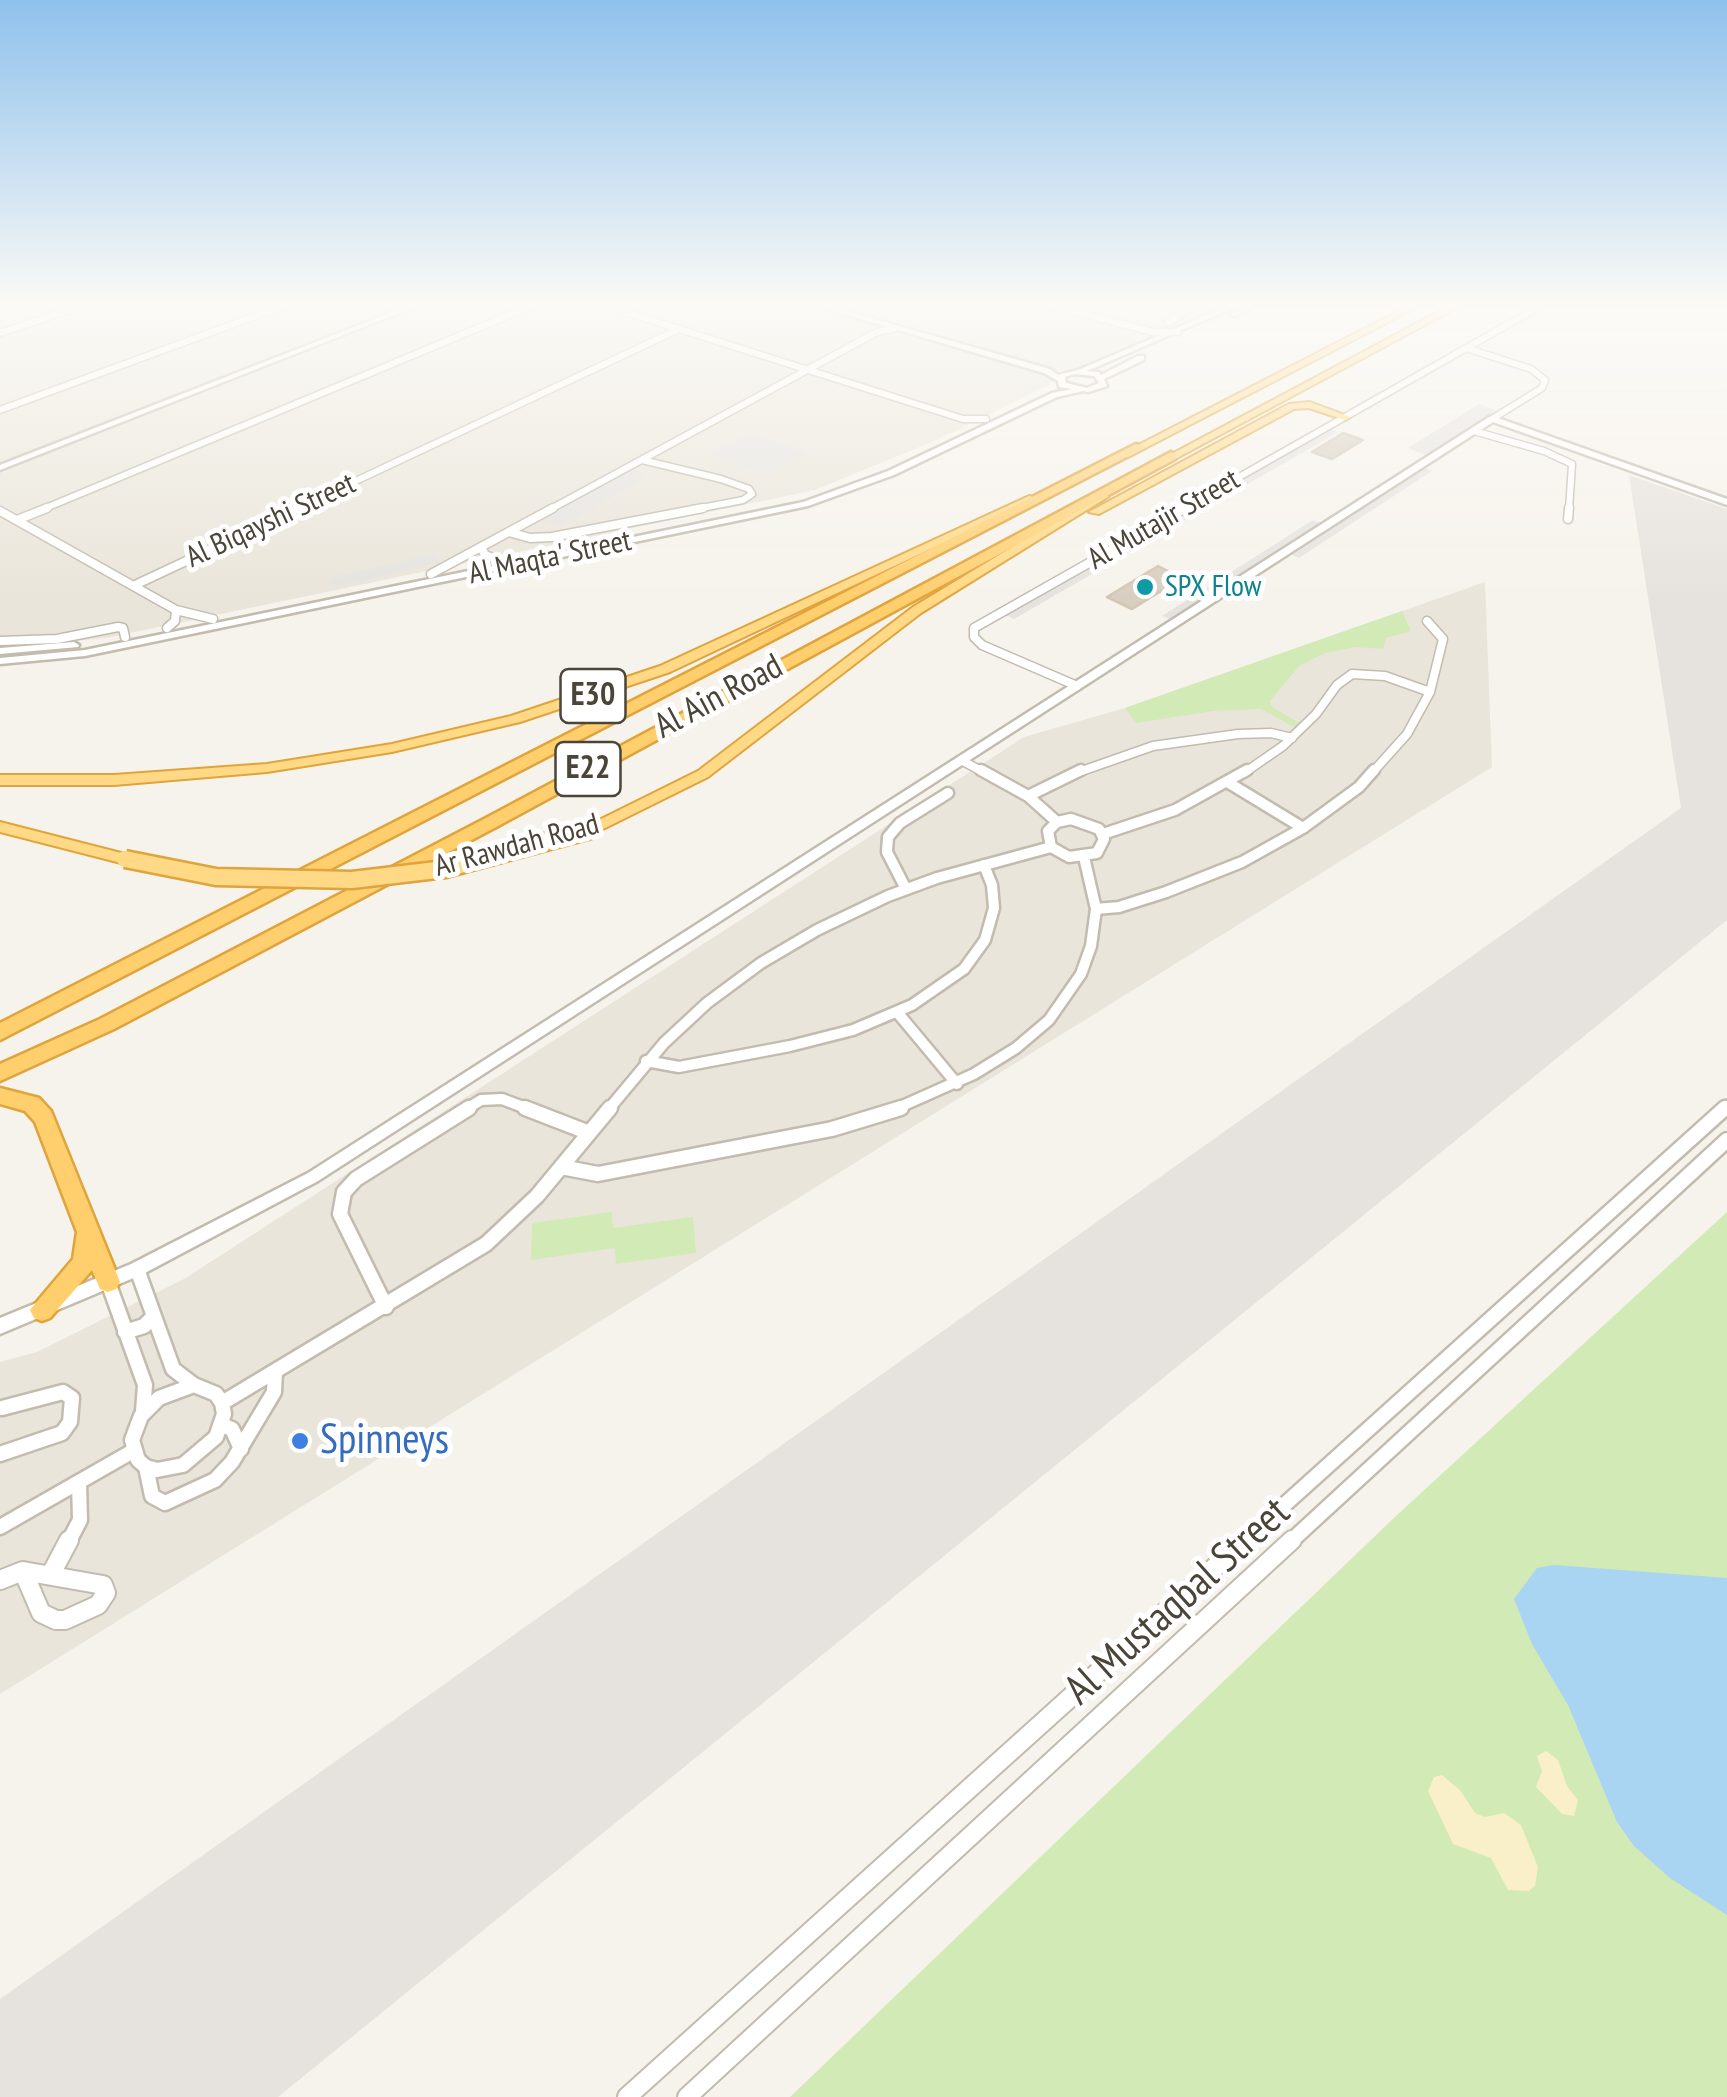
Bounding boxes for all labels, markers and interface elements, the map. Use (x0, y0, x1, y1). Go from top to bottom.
street label: Al Mutajir Street (1082, 462, 1246, 578)
street label: Al Biqayshi Street (181, 466, 361, 576)
street label: Al Maqta' Street (465, 523, 635, 593)
place label: SPX Flow (1165, 569, 1261, 605)
marker: SPX Flow (1134, 576, 1156, 598)
street label: Al Ain Road (648, 646, 790, 748)
road number: E30 (560, 669, 626, 723)
road number: E22 (556, 742, 620, 796)
street label: Ar Rawdah Road (431, 807, 603, 885)
place label: Spinneys (320, 1416, 449, 1466)
marker: Spinneys (289, 1430, 311, 1452)
street label: Al Mustaqbal Street (1055, 1488, 1301, 1716)

